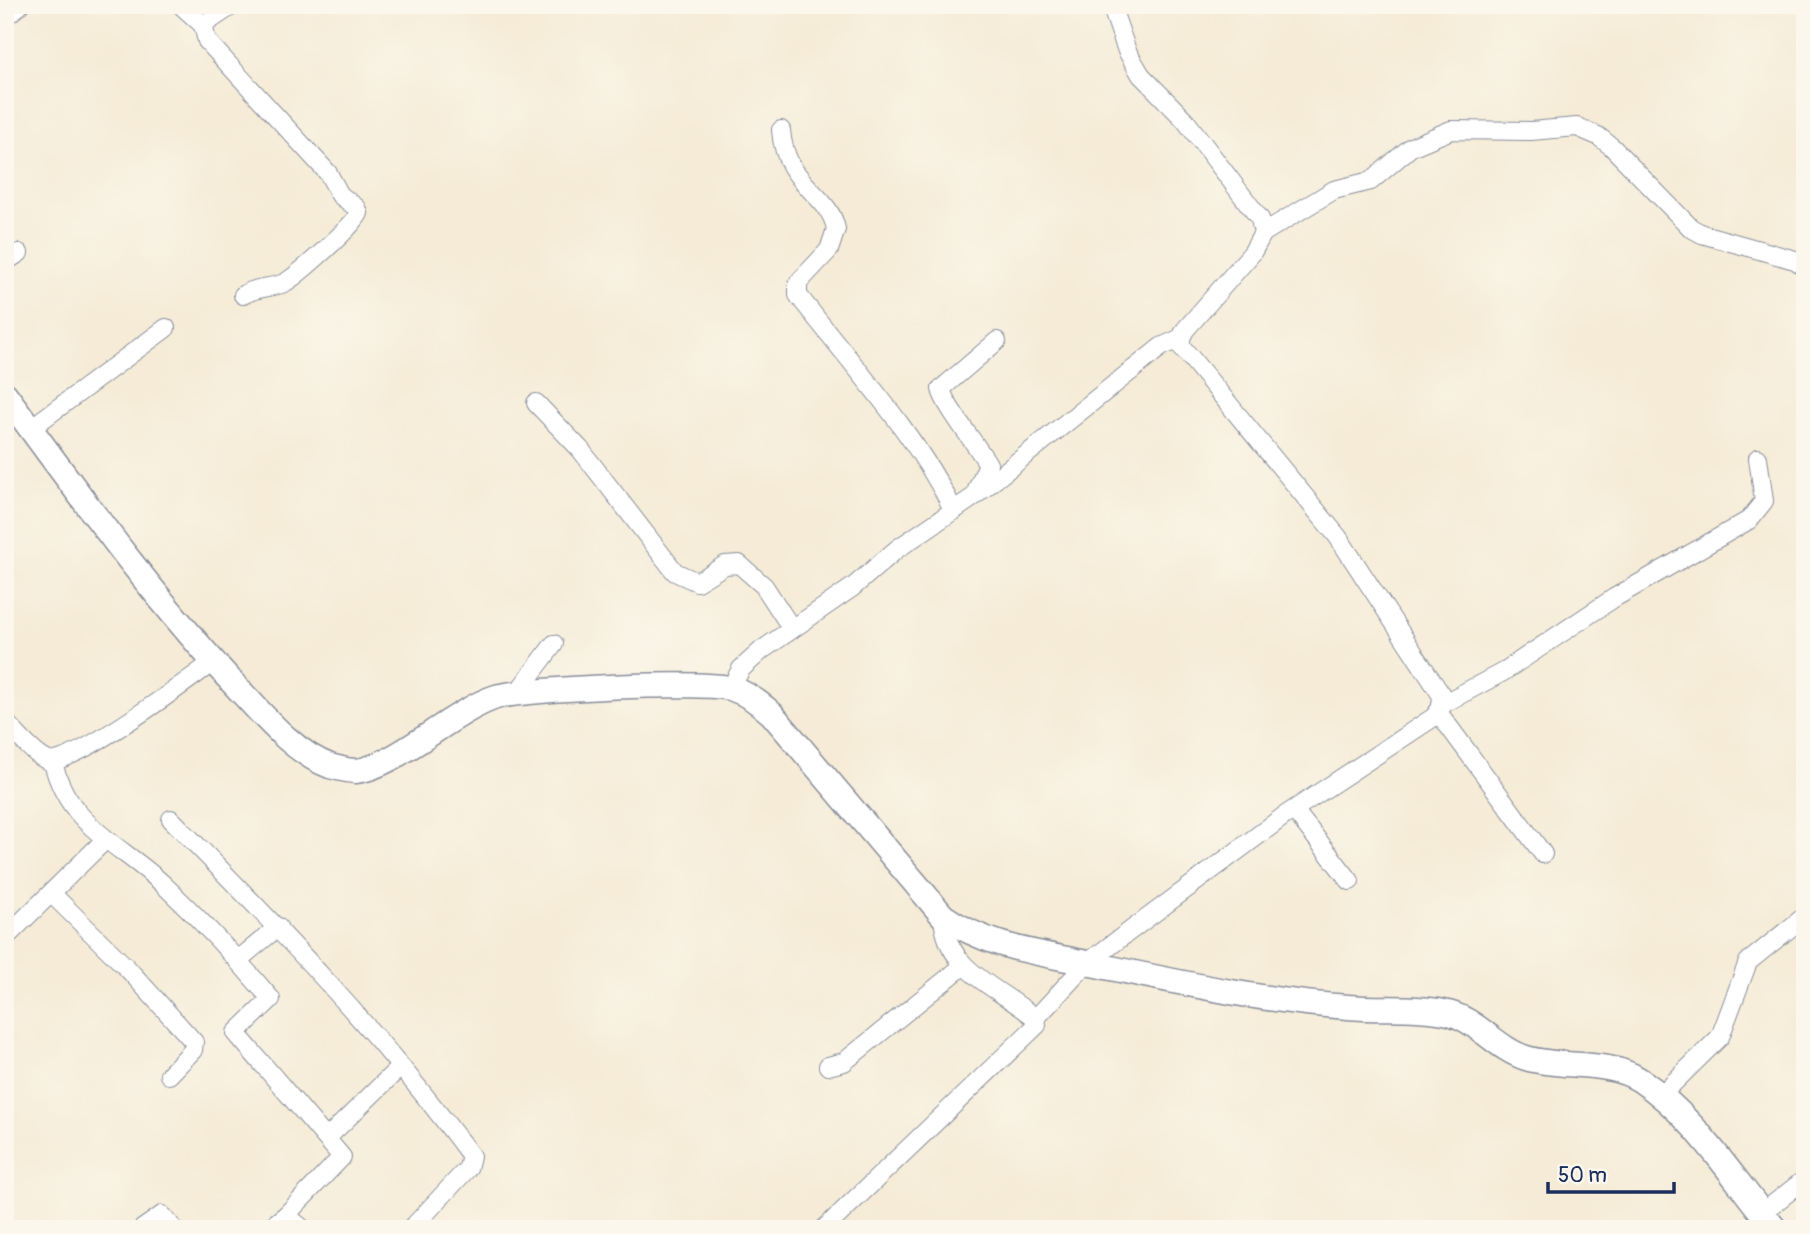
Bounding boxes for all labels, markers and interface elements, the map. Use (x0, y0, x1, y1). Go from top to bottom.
scale bar (1548, 1150, 1674, 1194)
text: 50 m (1558, 1162, 1607, 1189)

